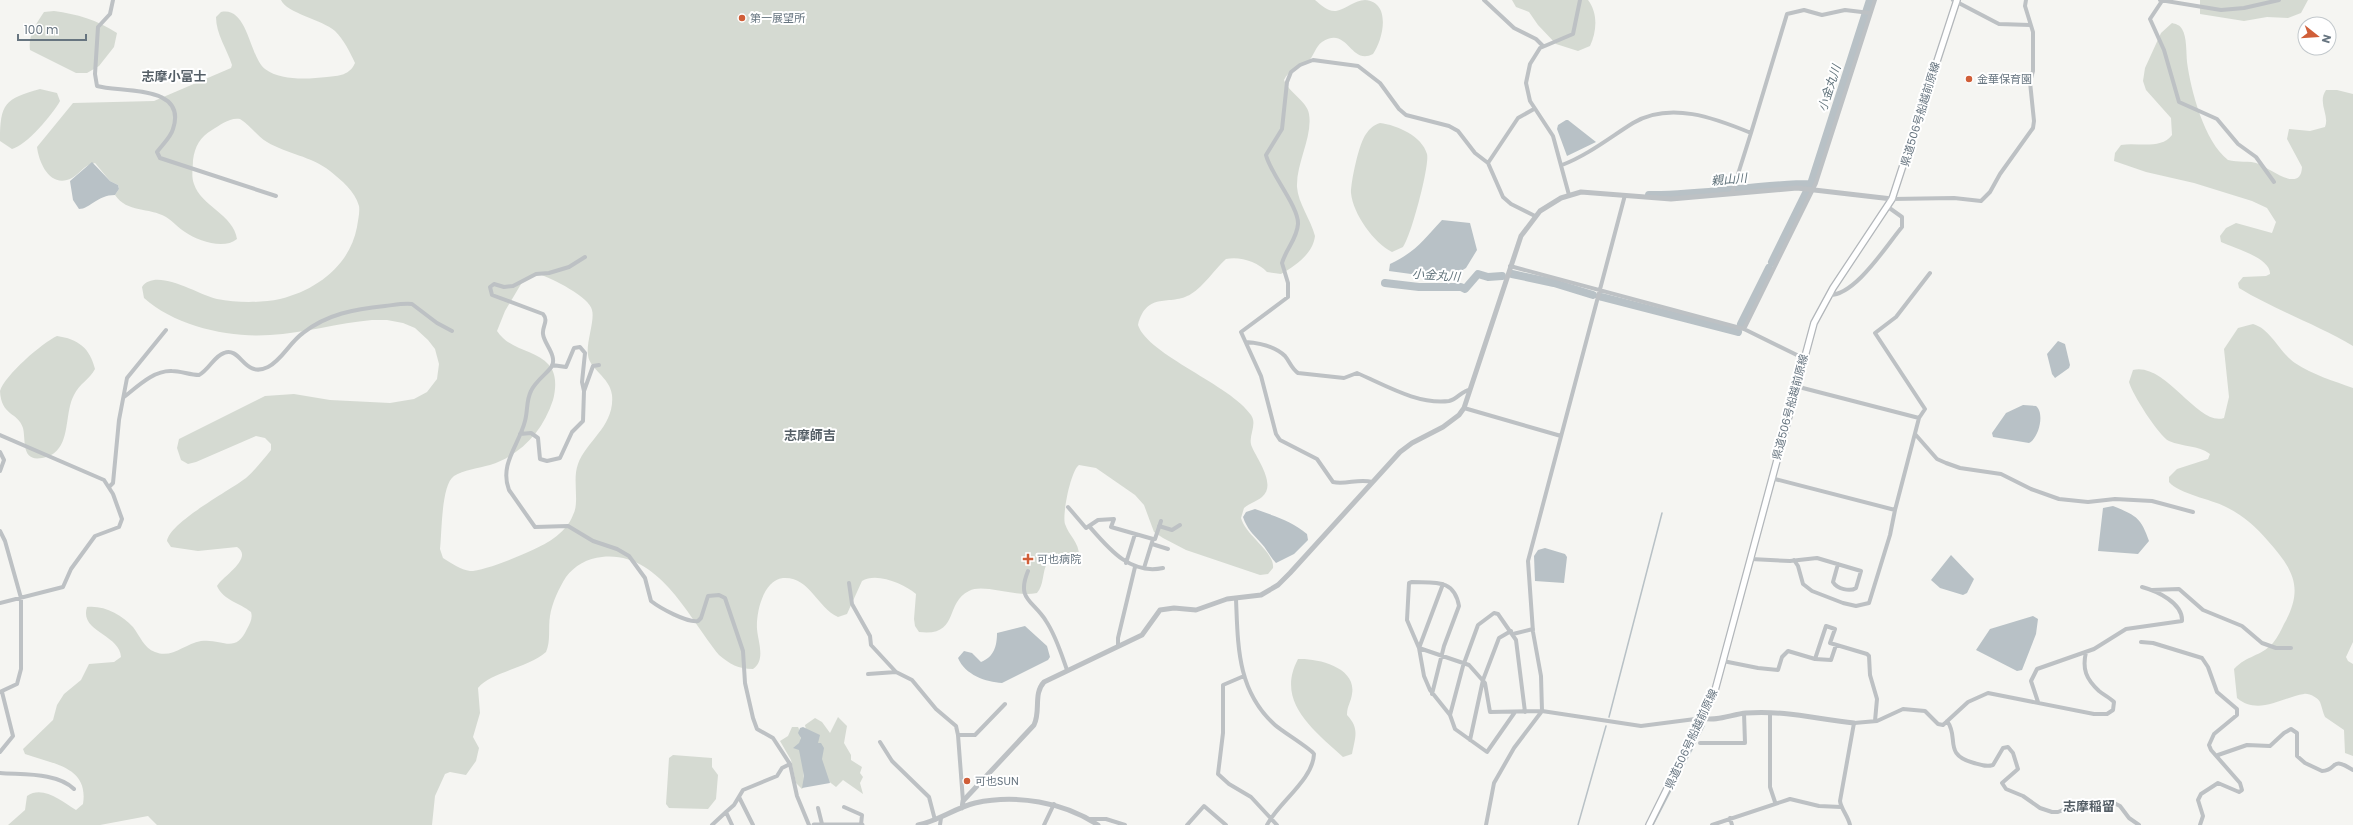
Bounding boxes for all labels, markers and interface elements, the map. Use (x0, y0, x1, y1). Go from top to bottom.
place label: 第一展望所 (750, 10, 806, 26)
marker: 第一展望所 (737, 13, 747, 23)
scale bar (18, 16, 86, 42)
north arrow (2297, 16, 2337, 56)
text: 100 m (24, 21, 58, 38)
text: N (2318, 33, 2335, 45)
street label: 県道506号船越前原線 (1896, 60, 1944, 168)
water label: 小金丸川 (1813, 61, 1845, 113)
district label: 志摩小富士 (141, 67, 207, 86)
place label: 金華保育園 (1977, 71, 2032, 87)
marker: 金華保育園 (1964, 74, 1974, 84)
water label: 親山川 (1710, 169, 1750, 189)
water label: 小金丸川 (1411, 265, 1463, 285)
street label: 県道506号船越前原線 (1768, 352, 1812, 462)
district label: 志摩師吉 (784, 426, 836, 445)
place label: 可也病院 (1037, 551, 1081, 567)
marker: 可也病院 (1022, 553, 1034, 565)
street label: 県道506号船越前原線 (1661, 686, 1721, 792)
place label: 可也SUN (975, 773, 1019, 789)
marker: 可也SUN (962, 776, 972, 786)
district label: 志摩稲留 (2063, 797, 2115, 816)

